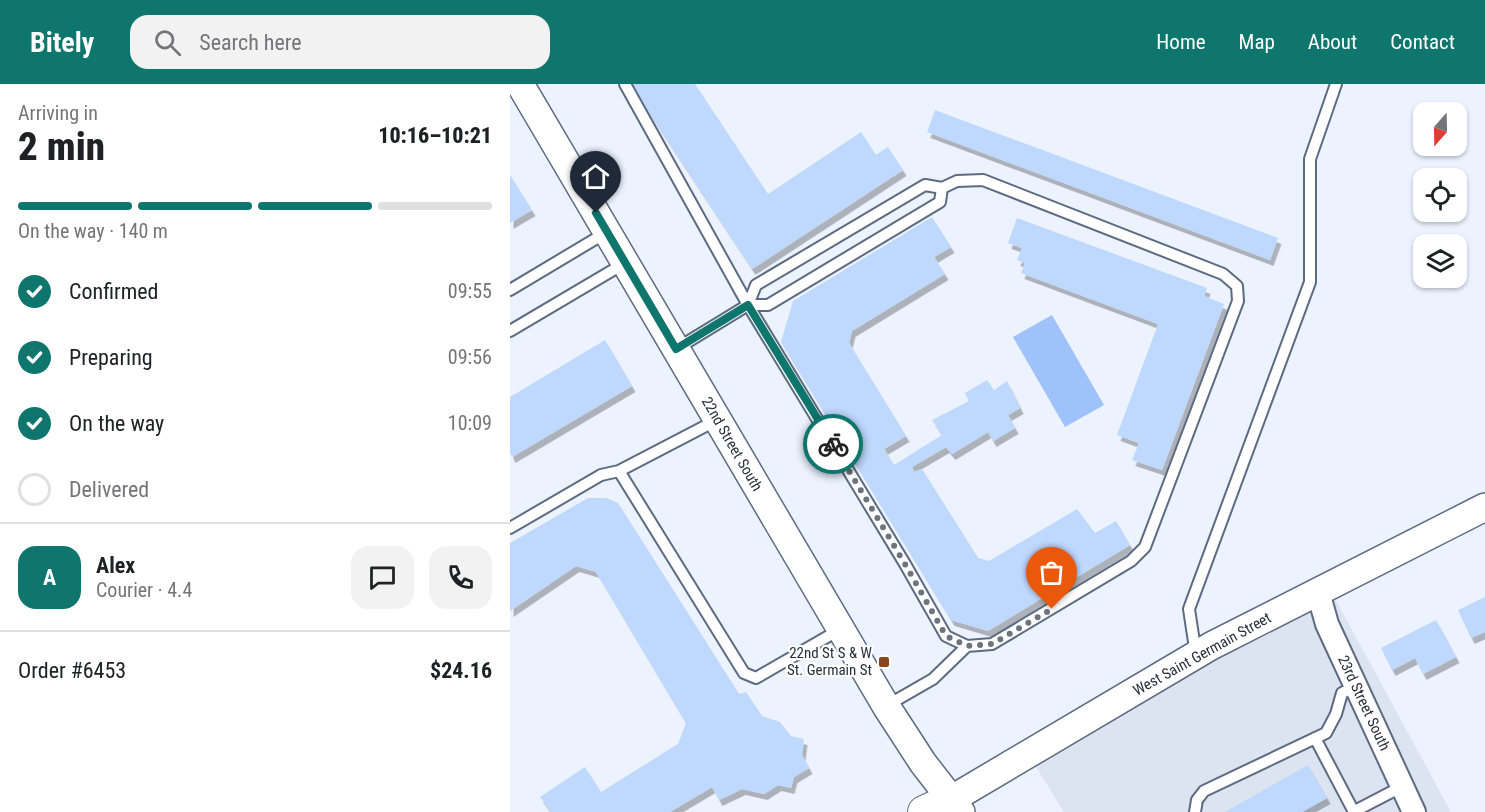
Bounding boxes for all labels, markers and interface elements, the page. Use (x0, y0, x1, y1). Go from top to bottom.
search box (130, 15, 550, 69)
text: Bitely (30, 26, 94, 59)
icon: search (151, 26, 184, 59)
text: Search here (199, 30, 302, 55)
text: Home (1156, 30, 1206, 54)
text: Map (1239, 30, 1275, 54)
text: About (1308, 30, 1357, 54)
text: Contact (1390, 30, 1455, 54)
text: Arriving in (18, 101, 98, 125)
north arrow (1413, 102, 1467, 156)
map controls (1413, 102, 1467, 288)
text: 10:16–10:21 (378, 123, 492, 148)
text: 2 min (18, 124, 105, 170)
pin (570, 151, 621, 213)
icon: home (579, 160, 612, 193)
button: locate (1413, 168, 1467, 222)
text: On the way · 140 m (18, 219, 168, 243)
button: layers (1413, 234, 1467, 288)
icon: check (18, 275, 51, 308)
text: Confirmed (69, 279, 158, 304)
text: 09:55 (448, 279, 492, 303)
icon: check (18, 341, 51, 374)
text: Preparing (69, 345, 153, 370)
text: 09:56 (448, 345, 492, 369)
street label: 22nd Street South (698, 394, 766, 494)
icon: check (18, 407, 51, 440)
text: On the way (69, 411, 164, 436)
text: 10:09 (448, 411, 492, 435)
courier (803, 414, 863, 474)
icon: bike (817, 428, 850, 461)
text: Delivered (69, 477, 149, 502)
button: chat (351, 546, 414, 609)
button: phone (429, 546, 492, 609)
pin (1026, 547, 1077, 609)
text: Alex (96, 553, 135, 578)
icon: bag (1035, 556, 1068, 589)
text: A (43, 565, 56, 590)
text: Courier · 4.4 (96, 578, 192, 602)
street label: West Saint Germain Street (1130, 609, 1274, 699)
place label: 22nd St S & W St. Germain St (787, 644, 873, 679)
street label: 23rd Street South (1334, 653, 1394, 753)
marker: 22nd St S & W St. Germain St (877, 655, 891, 669)
text: Order #6453 (18, 658, 126, 683)
text: $24.16 (430, 658, 492, 683)

